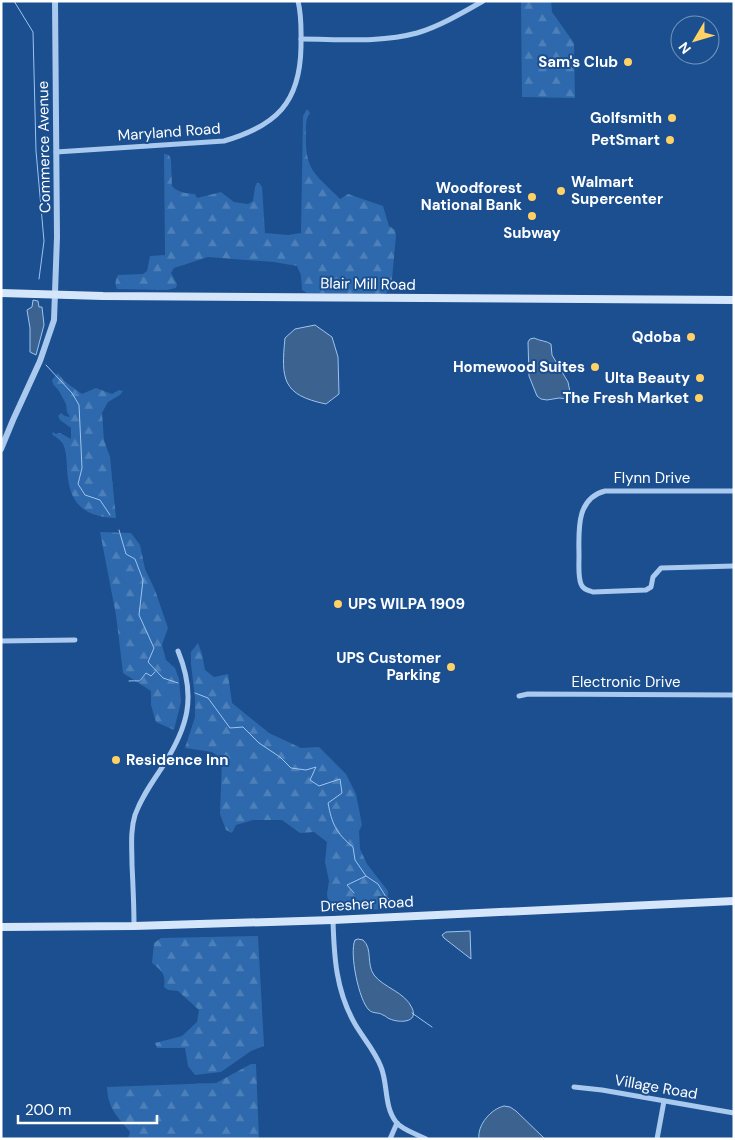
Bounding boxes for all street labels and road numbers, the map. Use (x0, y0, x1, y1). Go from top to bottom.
street label: Commerce Avenue (33, 81, 55, 213)
street label: Maryland Road (117, 118, 221, 146)
street label: Blair Mill Road (320, 273, 416, 295)
street label: Flynn Drive (614, 468, 690, 488)
street label: Electronic Drive (571, 672, 681, 692)
street label: Dresher Road (320, 892, 414, 916)
street label: Village Road (613, 1070, 699, 1104)

